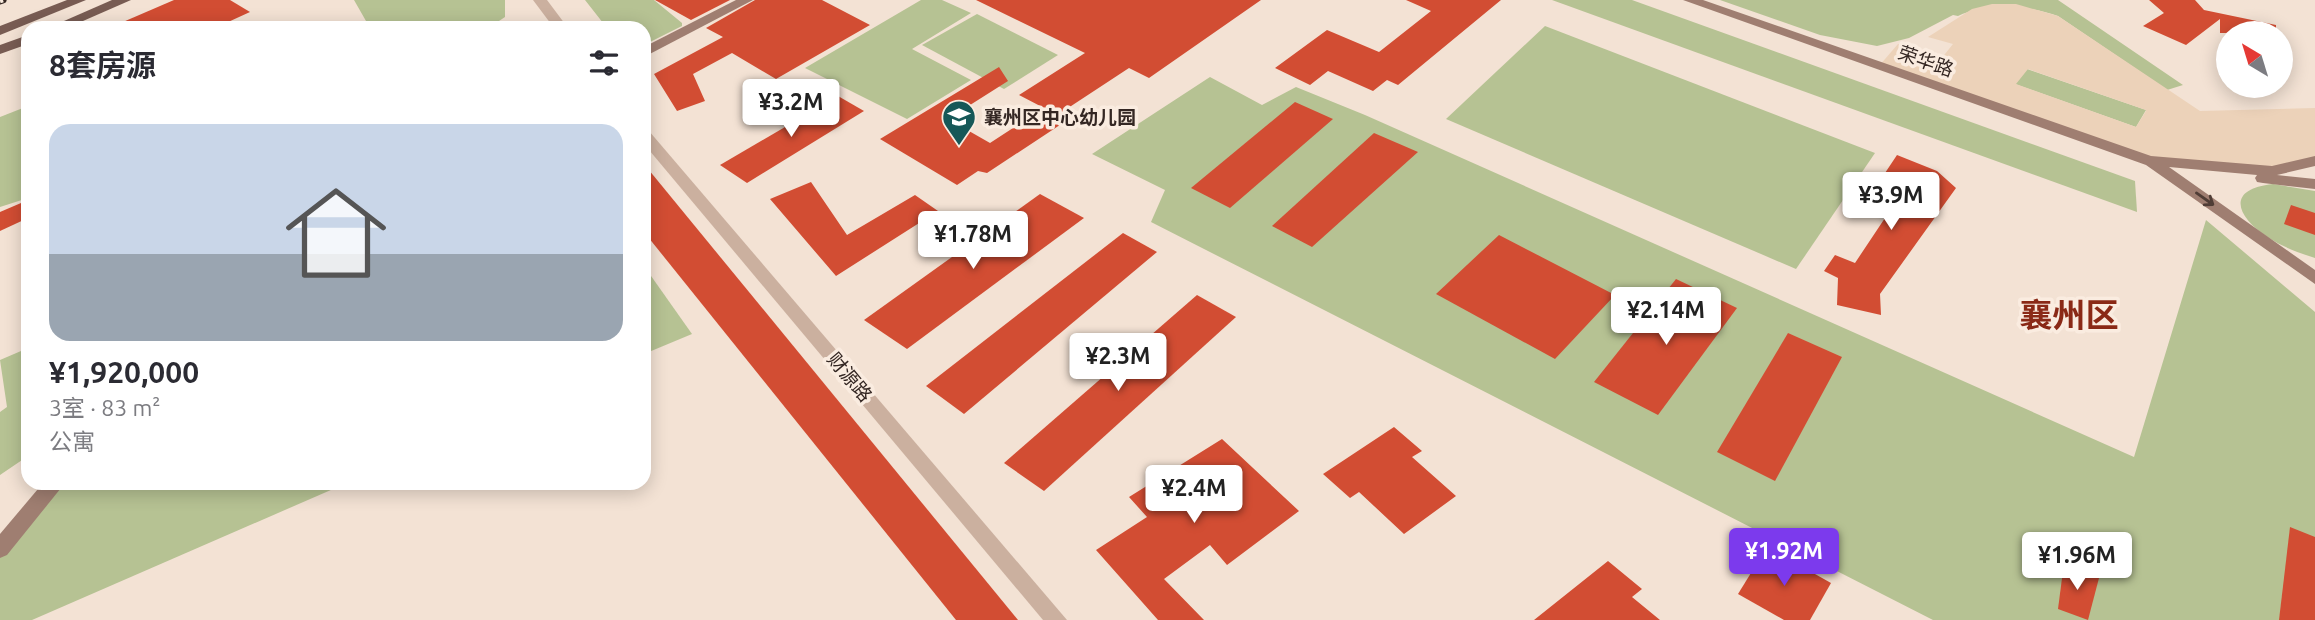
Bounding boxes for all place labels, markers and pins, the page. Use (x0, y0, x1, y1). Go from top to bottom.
pin: ¥3.2M (742, 80, 840, 139)
school or university icon: 襄州区中心幼儿园 (940, 98, 978, 147)
place label: 襄州区中心幼儿园 (984, 106, 1136, 128)
pin: ¥3.9M (1842, 173, 1940, 232)
pin: ¥1.78M (916, 212, 1030, 271)
pin: ¥2.14M (1609, 288, 1723, 347)
pin: ¥2.3M (1069, 334, 1167, 393)
pin: ¥2.4M (1145, 466, 1243, 525)
pin: ¥1.92M (1727, 528, 1841, 588)
pin: ¥1.96M (2020, 532, 2134, 592)

